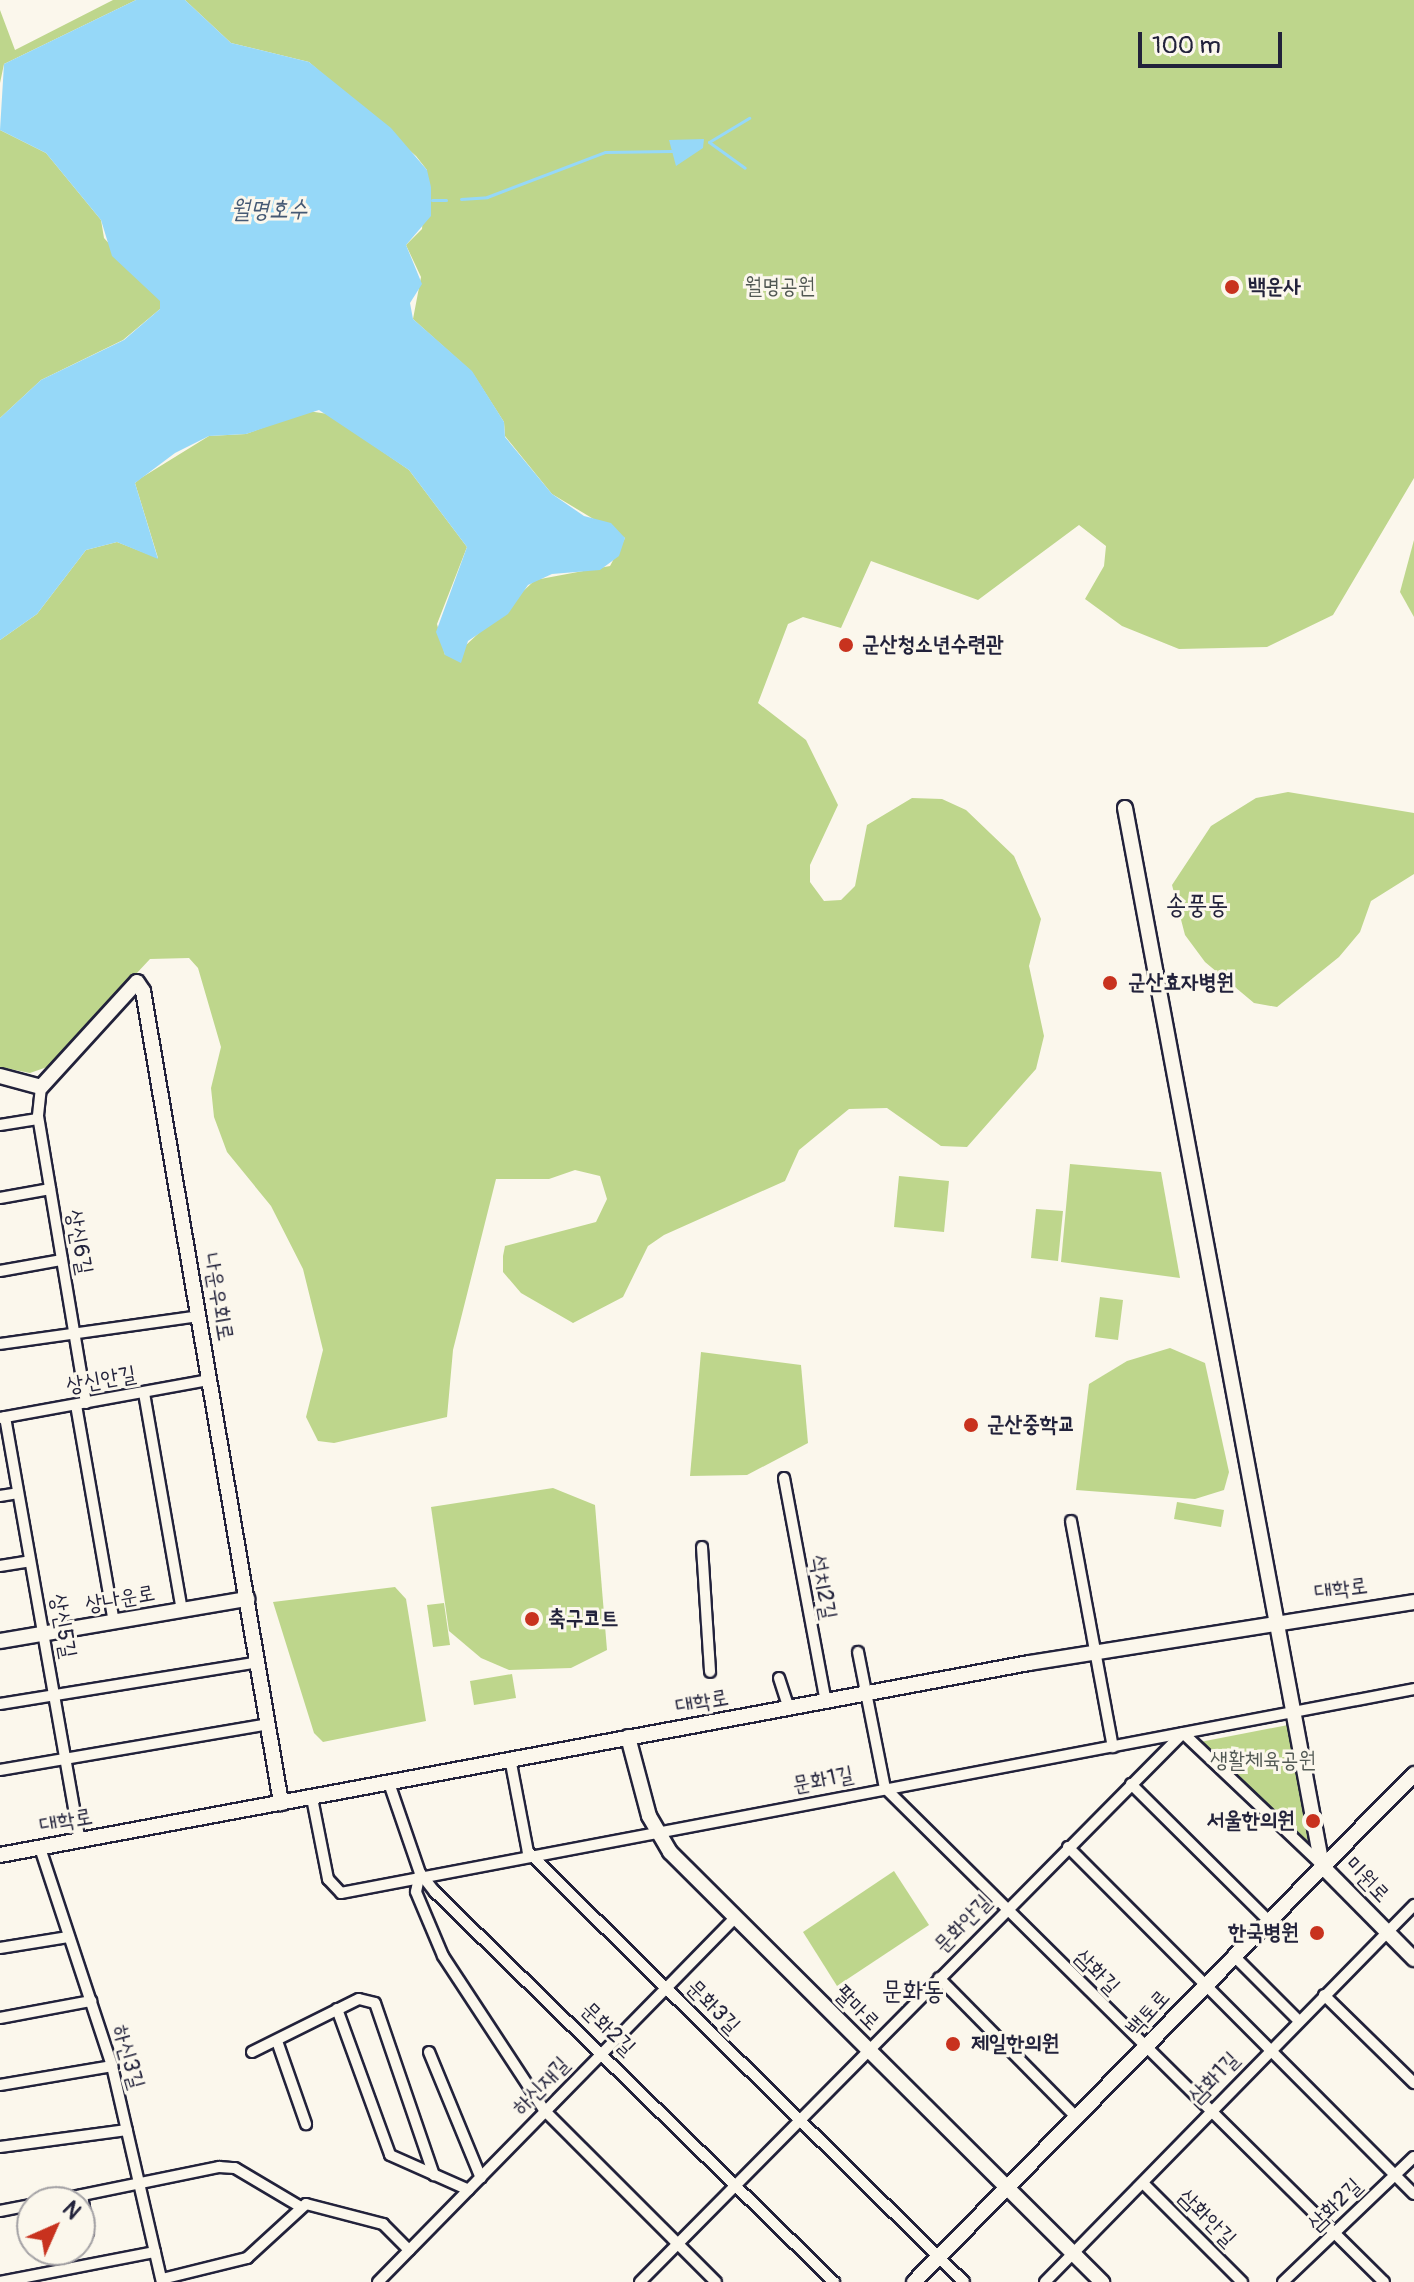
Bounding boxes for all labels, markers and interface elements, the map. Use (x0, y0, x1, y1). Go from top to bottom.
scale bar (1142, 16, 1286, 66)
text: 100 m (1152, 31, 1221, 60)
water label: 월명호수 (230, 196, 308, 224)
park label: 월명공원 (745, 274, 815, 300)
place label: 백운사 (1248, 274, 1301, 300)
marker: 백운사 (1223, 278, 1241, 296)
place label: 군산청소년수련관 (862, 632, 1004, 658)
marker: 군산청소년수련관 (837, 636, 855, 654)
district label: 송풍동 (1166, 890, 1228, 922)
place label: 군산효자병원 (1128, 970, 1234, 996)
marker: 군산효자병원 (1099, 972, 1121, 994)
street label: 상신6길 (60, 1207, 98, 1277)
street label: 나운우회로 (197, 1251, 239, 1343)
street label: 상신안길 (64, 1361, 138, 1399)
place label: 군산중학교 (987, 1412, 1076, 1438)
marker: 군산중학교 (962, 1416, 980, 1434)
street label: 석치2길 (804, 1553, 842, 1621)
street label: 대학로 (1313, 1573, 1369, 1605)
street label: 상나운로 (83, 1580, 157, 1618)
street label: 상신5길 (44, 1592, 82, 1660)
place label: 축구코트 (548, 1606, 619, 1632)
marker: 축구코트 (523, 1610, 541, 1628)
street label: 대학로 (674, 1684, 730, 1720)
park label: 생활체육공원 (1210, 1748, 1316, 1774)
street label: 문화1길 (790, 1761, 856, 1799)
street label: 대학로 (38, 1803, 94, 1839)
place label: 서울한의원 (1206, 1808, 1295, 1834)
marker: 서울한의원 (1302, 1810, 1324, 1832)
street label: 미원로 (1339, 1852, 1395, 1908)
street label: 문화안길 (929, 1889, 997, 1959)
place label: 한국병원 (1228, 1920, 1299, 1946)
marker: 한국병원 (1306, 1922, 1328, 1944)
street label: 삼화길 (1069, 1944, 1125, 2000)
street label: 문화3길 (681, 1975, 745, 2039)
district label: 문화동 (882, 1976, 944, 2008)
street label: 팔마로 (829, 1980, 885, 2036)
street label: 백토로 (1120, 1984, 1176, 2042)
street label: 문화2길 (575, 1997, 641, 2061)
street label: 하신3길 (106, 2022, 150, 2092)
place label: 제일한의원 (971, 2031, 1060, 2057)
marker: 제일한의원 (942, 2033, 964, 2055)
street label: 삼화1길 (1183, 2047, 1245, 2109)
street label: 하신재길 (507, 2051, 575, 2121)
street label: 삼화2길 (1302, 2173, 1368, 2237)
street label: 삼화안길 (1173, 2184, 1241, 2252)
north arrow (16, 2186, 96, 2266)
text: N (56, 2195, 87, 2226)

